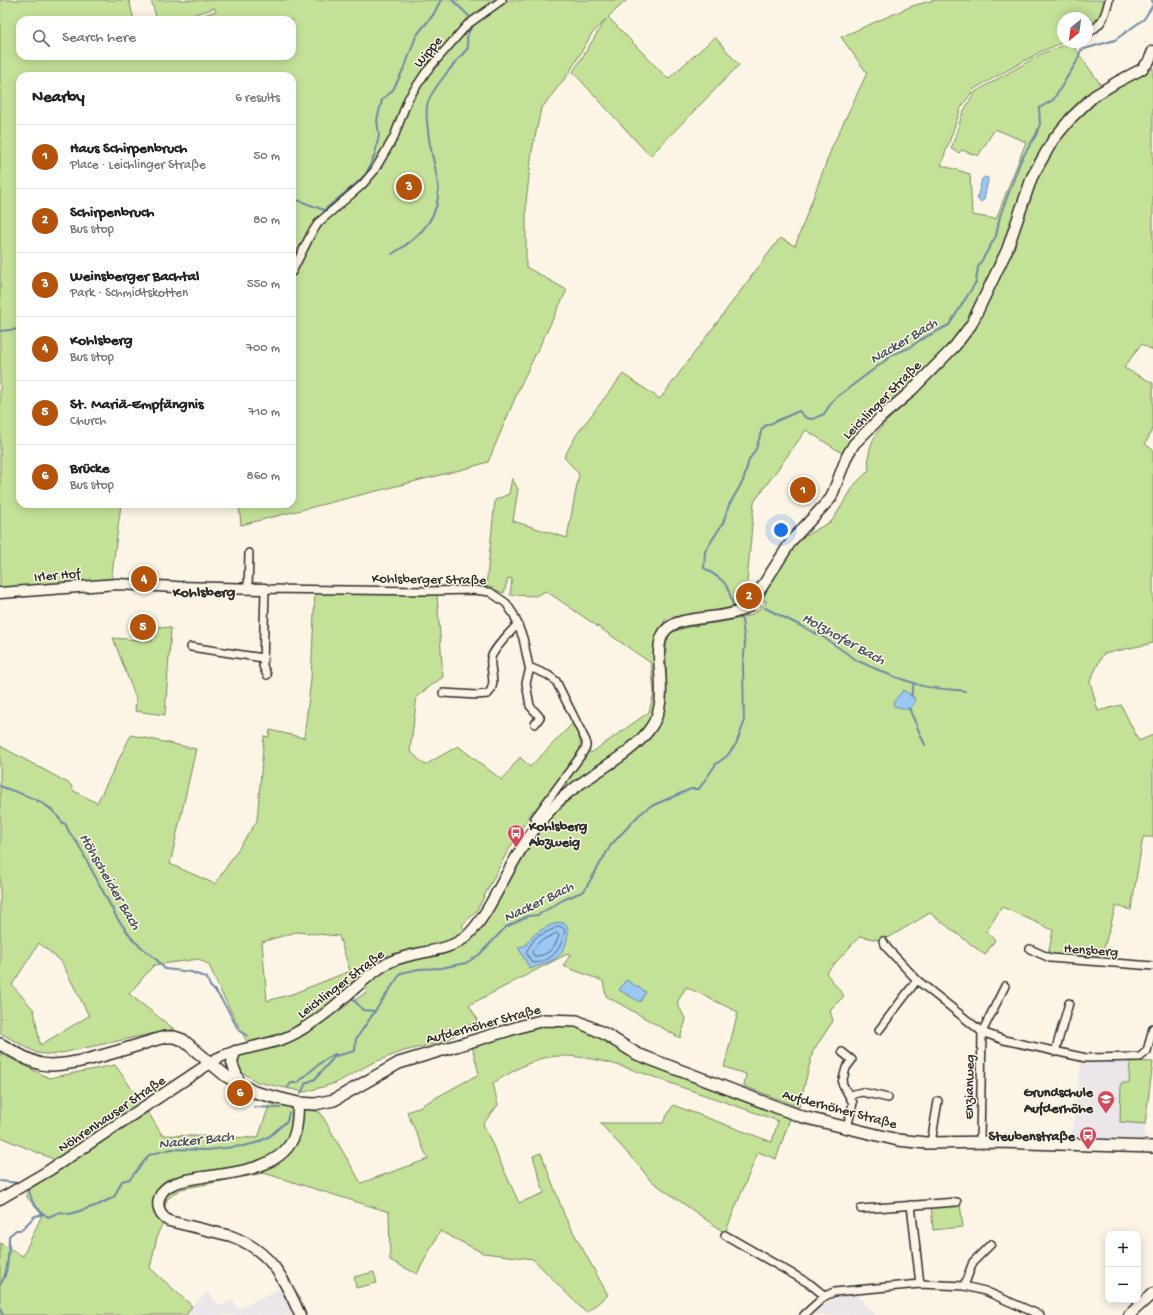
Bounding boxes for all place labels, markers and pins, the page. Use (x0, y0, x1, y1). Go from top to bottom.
pin: 3 (396, 172, 422, 202)
pin: 1 (790, 475, 816, 505)
pin: 4 (131, 564, 157, 594)
pin: 2 (736, 581, 762, 611)
pin: 5 (130, 612, 156, 642)
place label: Kohlsberg Abzweig (528, 819, 587, 852)
bus stop icon: Kohlsberg Abzweig (506, 823, 526, 848)
pin: 6 (227, 1078, 253, 1108)
place label: Grundschule Aufderhöhe (1023, 1085, 1094, 1118)
school or university icon: Grundschule Aufderhöhe (1096, 1089, 1116, 1114)
bus stop icon: Steubenstraße (1078, 1125, 1098, 1150)
place label: Steubenstraße (988, 1129, 1076, 1146)

